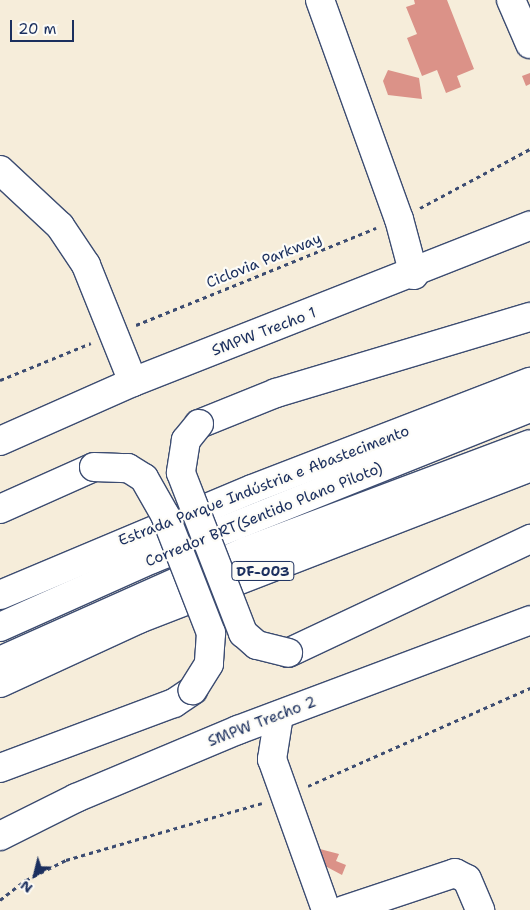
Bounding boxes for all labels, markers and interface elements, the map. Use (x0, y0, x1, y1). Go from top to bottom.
scale bar (12, 10, 76, 42)
text: 20 m (18, 19, 57, 39)
street label: Ciclovia Parkway (204, 230, 324, 292)
street label: SMPW Trecho 1 (209, 304, 319, 360)
street label: Estrada Parque Indústria e Abastecimento (116, 422, 412, 550)
street label: Corredor BRT(Sentido Plano Piloto) (143, 459, 385, 571)
road number: DF-003 (230, 560, 296, 582)
street label: SMPW Trecho 2 (205, 693, 319, 751)
north arrow (10, 850, 60, 900)
text: N (16, 877, 36, 898)

